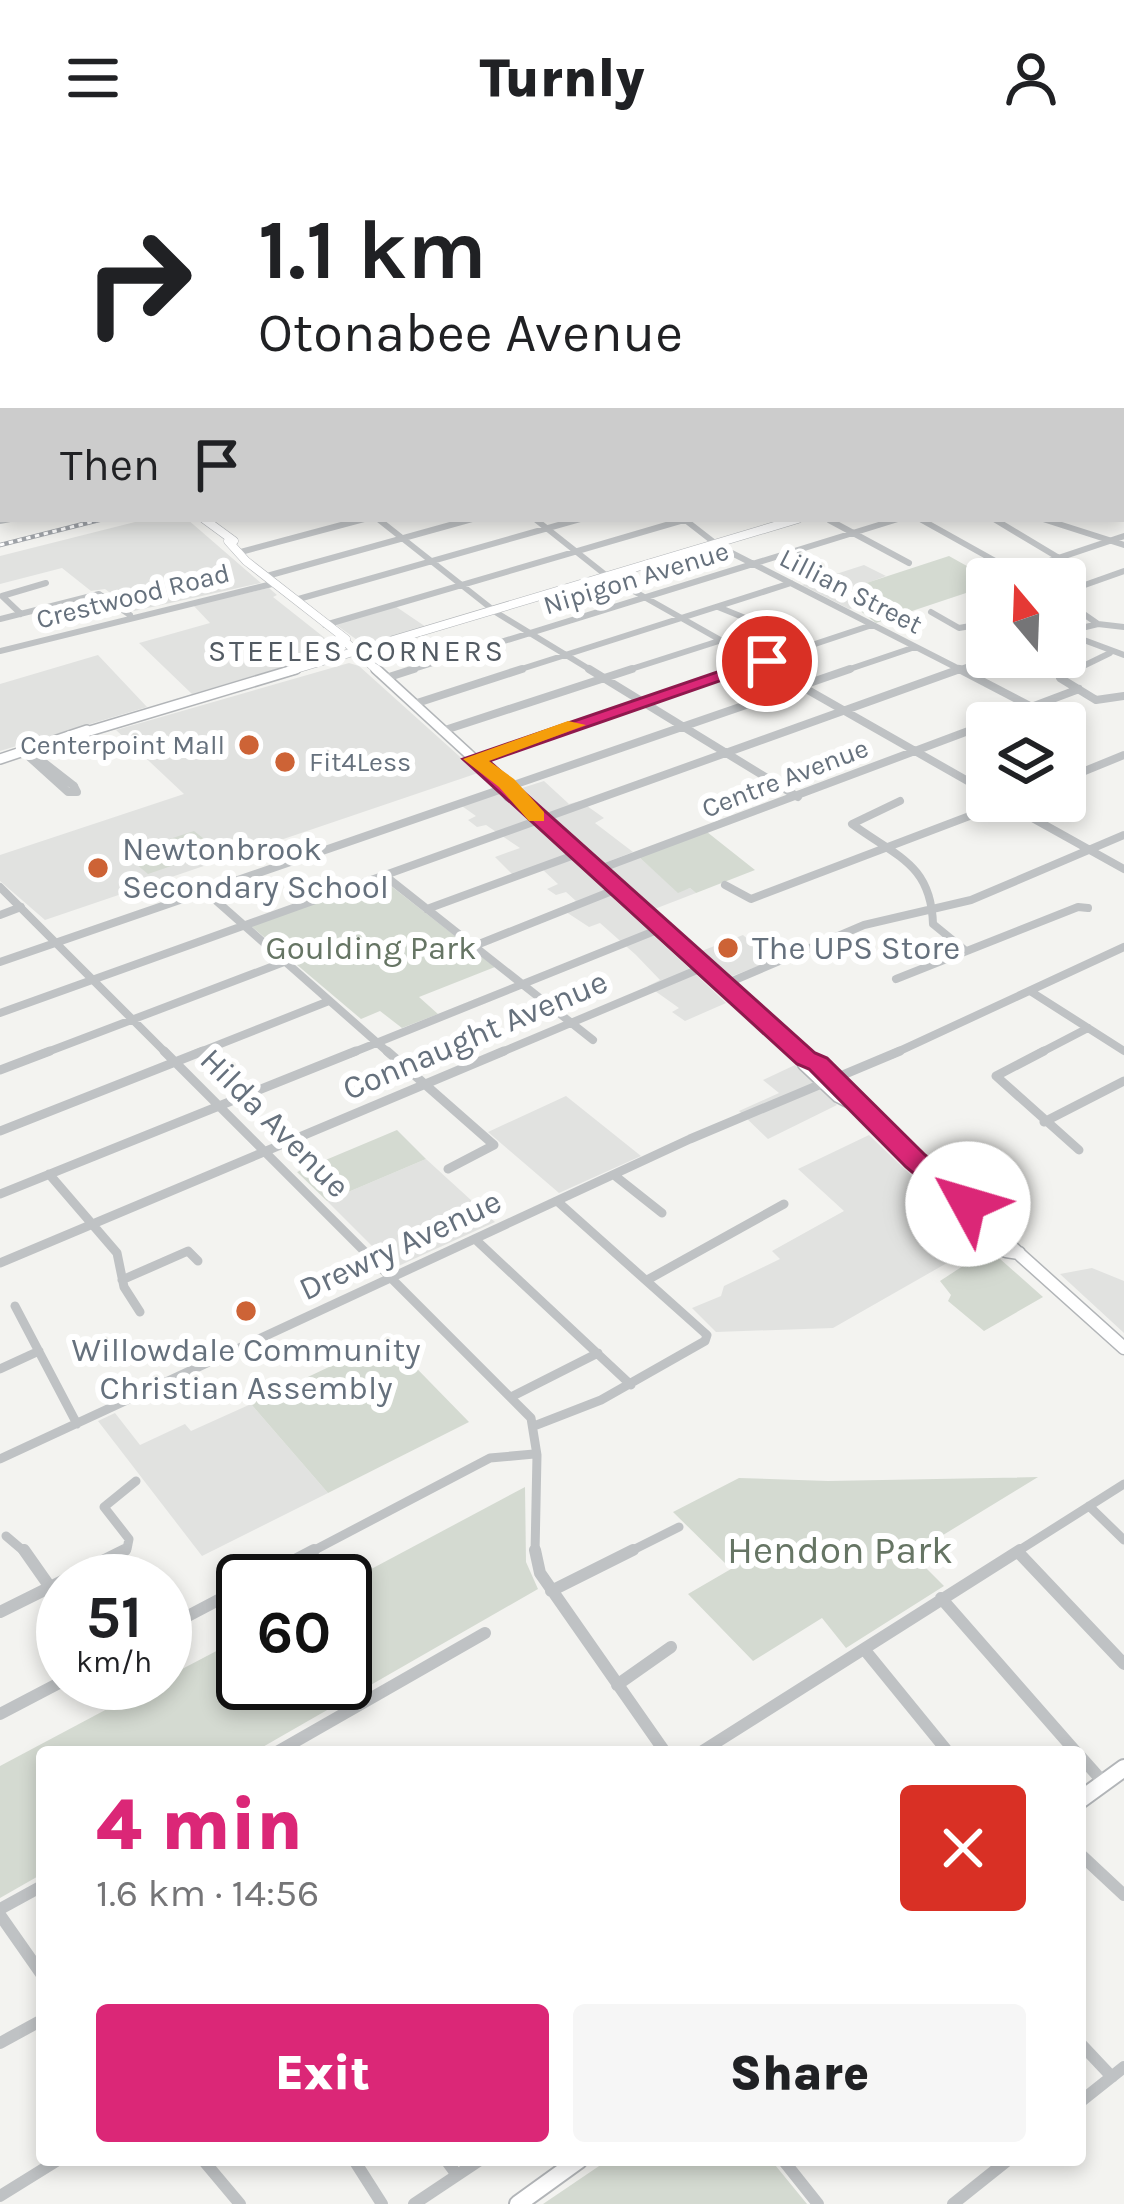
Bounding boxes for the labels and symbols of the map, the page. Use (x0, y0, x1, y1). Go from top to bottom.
street label: Nipigon Avenue (540, 535, 732, 621)
street label: Lillian Street (774, 541, 928, 641)
street label: Crestwood Road (33, 557, 233, 635)
north arrow (966, 558, 1086, 678)
pin (716, 610, 818, 712)
district label: STEELES CORNERS (208, 633, 506, 669)
place label: Centerpoint Mall (20, 729, 225, 761)
marker: Centerpoint Mall (236, 732, 262, 758)
street label: Centre Avenue (697, 732, 873, 824)
place label: Fit4Less (309, 746, 411, 778)
marker: Fit4Less (272, 749, 298, 775)
place label: Newtonbrook Secondary School (122, 830, 389, 906)
marker: Newtonbrook Secondary School (85, 855, 111, 881)
park label: Goulding Park (265, 929, 477, 967)
place label: The UPS Store (752, 929, 960, 967)
marker: The UPS Store (715, 935, 741, 961)
street label: Connaught Avenue (337, 962, 613, 1108)
street label: Hilda Avenue (193, 1041, 357, 1205)
position arrow (905, 1141, 1031, 1267)
street label: Drewry Avenue (293, 1182, 507, 1308)
marker: Willowdale Community Christian Assembly (233, 1298, 259, 1324)
place label: Willowdale Community Christian Assembly (71, 1331, 421, 1407)
park label: Hendon Park (727, 1527, 953, 1573)
speed limit sign: 60 (216, 1554, 372, 1710)

